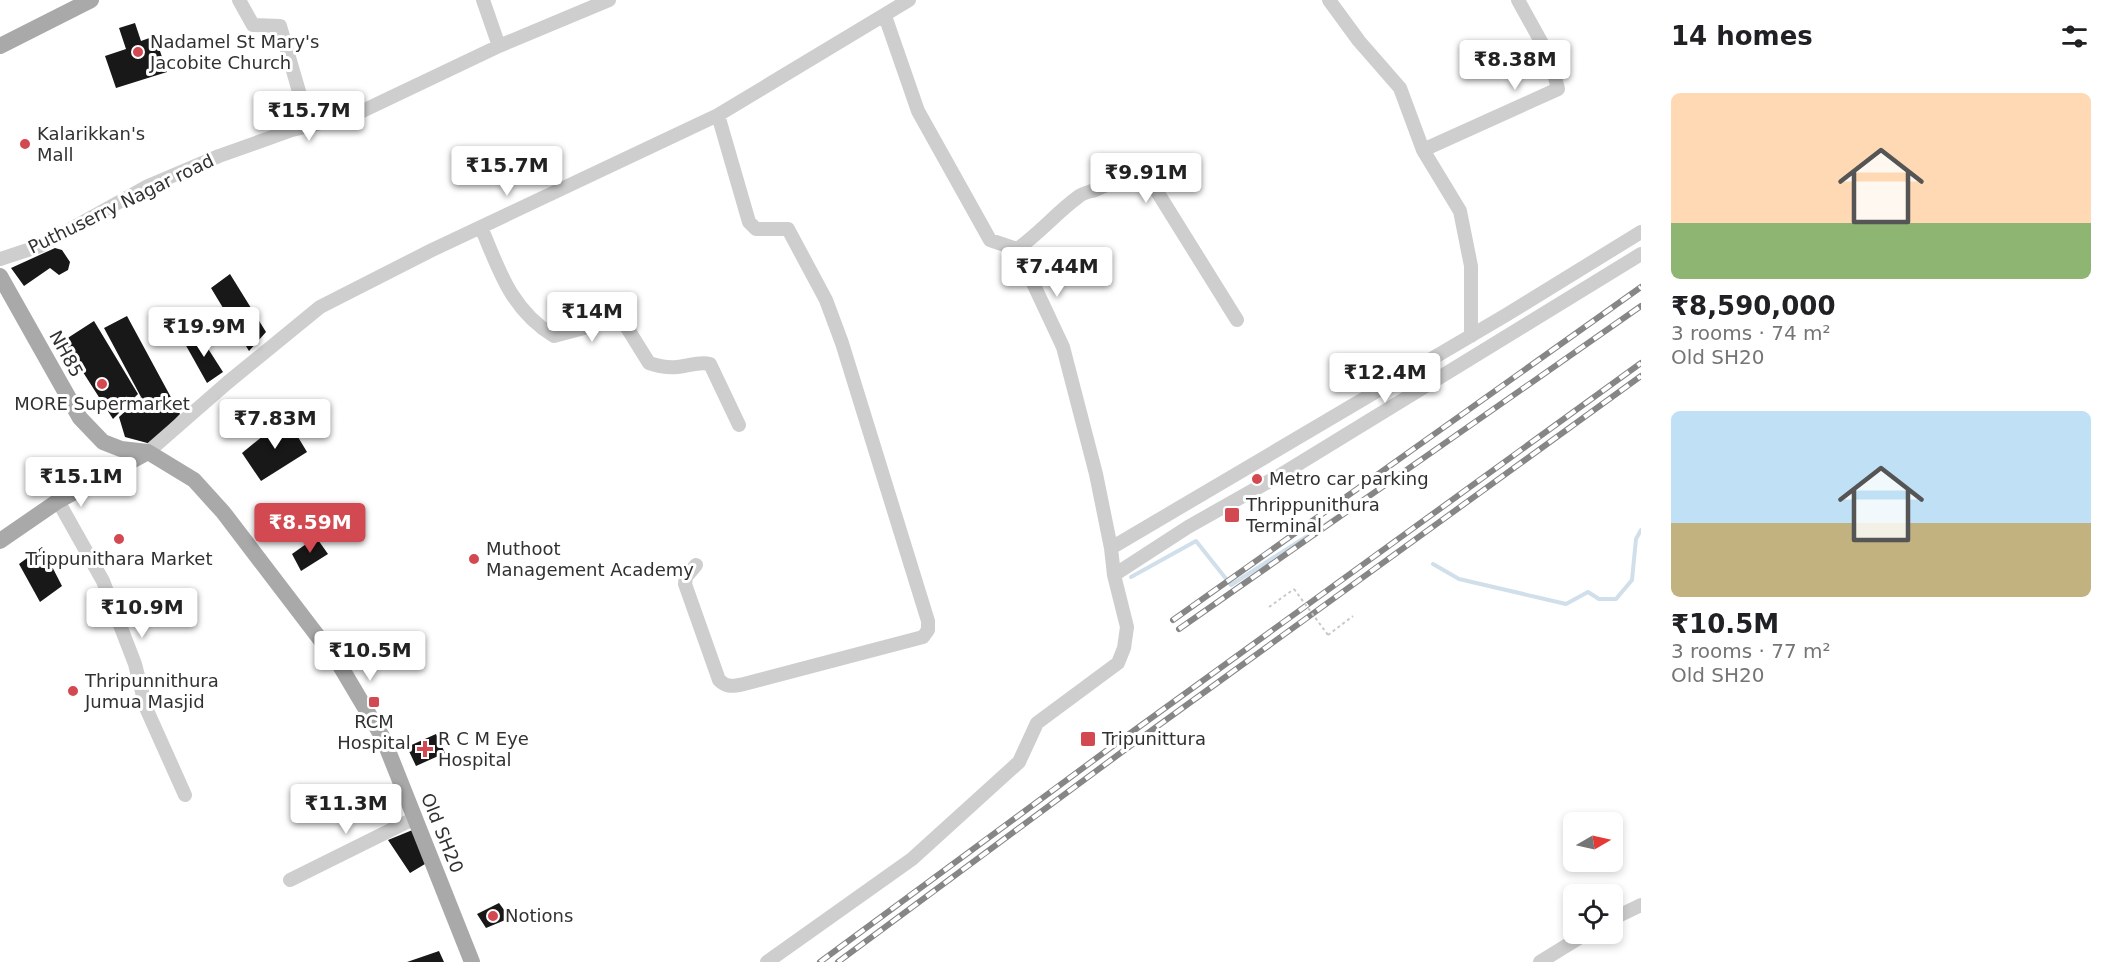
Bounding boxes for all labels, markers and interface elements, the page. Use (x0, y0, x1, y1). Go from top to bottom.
icon: filters (2058, 20, 2091, 53)
text: 14 homes (1671, 21, 1813, 51)
place label: Nadamel St Mary's Jacobite Church (149, 31, 319, 73)
pin: ₹8.38M (1466, 40, 1564, 91)
marker: Nadamel St Mary's Jacobite Church (131, 45, 145, 59)
text: ₹8.38M (1473, 47, 1557, 71)
pin: ₹15.7M (260, 91, 358, 142)
text: ₹15.7M (267, 98, 351, 122)
place label: Kalarikkan's Mall (37, 123, 145, 165)
icon: home (1827, 132, 1935, 240)
marker: Kalarikkan's Mall (18, 137, 32, 151)
pin: ₹15.7M (458, 146, 556, 197)
street label: Puthuserry Nagar road (25, 149, 217, 258)
text: ₹15.7M (465, 153, 549, 177)
pin: ₹9.91M (1097, 153, 1195, 204)
text: ₹9.91M (1104, 160, 1188, 184)
pin: ₹7.44M (1008, 247, 1106, 298)
text: ₹7.44M (1015, 254, 1099, 278)
text: ₹8,590,000 (1671, 291, 1835, 321)
pin: ₹14M (556, 292, 628, 343)
text: ₹14M (561, 299, 623, 323)
pin: ₹19.9M (155, 307, 253, 358)
text: ₹19.9M (162, 314, 246, 338)
text: 3 rooms · 74 m² (1671, 321, 1831, 345)
street label: NH85 (45, 327, 88, 381)
text: Old SH20 (1671, 345, 1765, 369)
pin: ₹12.4M (1336, 353, 1434, 404)
text: ₹12.4M (1343, 360, 1427, 384)
marker: MORE Supermarket (95, 377, 109, 391)
place label: MORE Supermarket (14, 393, 190, 414)
pin: ₹7.83M (226, 399, 324, 450)
text: ₹7.83M (233, 406, 317, 430)
icon: home (1827, 450, 1935, 558)
pin: ₹15.1M (32, 457, 130, 508)
text: ₹15.1M (39, 464, 123, 488)
place label: Metro car parking (1269, 468, 1429, 489)
marker: Metro car parking (1250, 472, 1264, 486)
place label: Thrippunithura Terminal (1245, 494, 1380, 536)
pin: ₹8.59M (261, 503, 359, 554)
marker: Thrippunithura Terminal (1223, 506, 1241, 524)
text: ₹8.59M (268, 510, 352, 534)
marker: Trippunithara Market (112, 532, 126, 546)
place label: Muthoot Management Academy (486, 538, 694, 580)
place label: Trippunithara Market (25, 548, 212, 569)
marker: Muthoot Management Academy (467, 552, 481, 566)
pin: ₹10.9M (93, 588, 191, 639)
text: ₹10.9M (100, 595, 184, 619)
text: ₹10.5M (1671, 609, 1779, 639)
pin: ₹10.5M (321, 631, 419, 682)
text: ₹10.5M (328, 638, 412, 662)
text: 3 rooms · 77 m² (1671, 639, 1831, 663)
text: Old SH20 (1671, 663, 1765, 687)
place label: Thripunnithura Jumua Masjid (84, 670, 219, 712)
marker: Thripunnithura Jumua Masjid (66, 684, 80, 698)
marker: RCM Hospital (367, 695, 381, 709)
place label: RCM Hospital (337, 711, 411, 753)
place label: R C M Eye Hospital (438, 728, 529, 770)
place label: Tripunittura (1101, 728, 1206, 749)
marker: Tripunittura (1079, 730, 1097, 748)
marker: R C M Eye Hospital (416, 740, 434, 758)
pin: ₹11.3M (297, 784, 395, 835)
street label: Old SH20 (417, 790, 468, 876)
text: ₹11.3M (304, 791, 388, 815)
north arrow (1563, 812, 1623, 872)
map controls (1563, 812, 1623, 944)
button: locate (1563, 884, 1623, 944)
place label: Notions (505, 905, 573, 926)
marker: Notions (486, 909, 500, 923)

